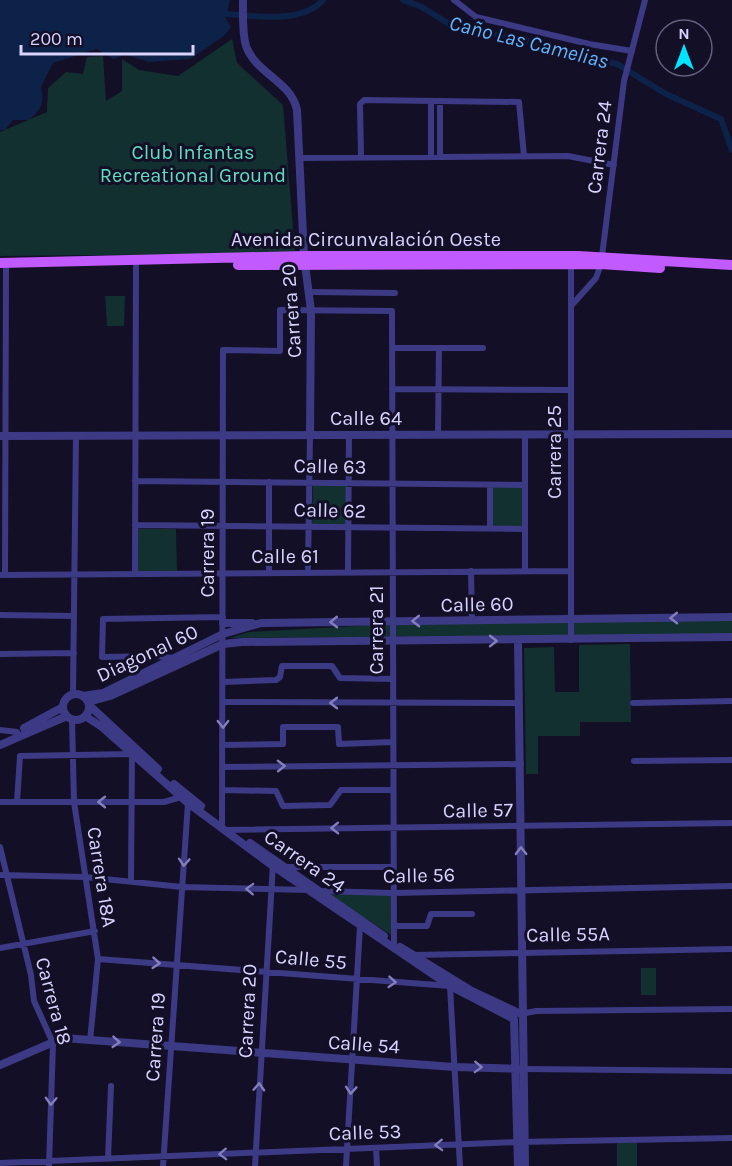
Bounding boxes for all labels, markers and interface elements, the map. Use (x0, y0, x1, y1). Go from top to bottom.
water label: Caño Las Camelias (447, 11, 611, 73)
scale bar (21, 18, 194, 56)
north arrow (654, 18, 714, 78)
text: N (678, 24, 690, 43)
text: 200 m (30, 28, 83, 50)
street label: Carrera 24 (582, 99, 617, 195)
park label: Club Infantas Recreational Ground (100, 141, 286, 187)
street label: Avenida Circunvalación Oeste (231, 228, 501, 251)
street label: Carrera 20 (277, 263, 306, 359)
street label: Carrera 25 (543, 405, 566, 499)
street label: Calle 64 (330, 407, 402, 430)
street label: Calle 63 (293, 454, 367, 479)
street label: Calle 62 (294, 498, 366, 523)
street label: Carrera 19 (196, 508, 219, 598)
street label: Calle 61 (251, 545, 319, 568)
street label: Carrera 21 (365, 585, 388, 675)
street label: Calle 60 (440, 592, 514, 617)
one-way arrow (669, 612, 678, 624)
one-way arrow (411, 615, 420, 628)
one-way arrow (329, 616, 338, 629)
street label: Diagonal 60 (93, 620, 202, 687)
one-way arrow (488, 635, 497, 647)
one-way arrow (330, 697, 339, 709)
one-way arrow (216, 719, 229, 728)
one-way arrow (276, 760, 285, 772)
one-way arrow (97, 796, 106, 808)
street label: Calle 57 (443, 798, 514, 823)
one-way arrow (330, 822, 339, 834)
street label: Carrera 18A (82, 825, 121, 929)
street label: Carrera 24 (260, 825, 350, 898)
one-way arrow (515, 846, 527, 855)
one-way arrow (177, 857, 190, 866)
street label: Calle 56 (383, 863, 455, 888)
one-way arrow (245, 882, 254, 895)
street label: Calle 55A (526, 922, 610, 947)
street label: Calle 55 (274, 945, 348, 974)
street label: Carrera 18 (31, 955, 76, 1048)
one-way arrow (152, 956, 161, 969)
street label: Carrera 20 (234, 963, 261, 1059)
one-way arrow (388, 975, 397, 988)
street label: Carrera 19 (141, 992, 170, 1082)
street label: Calle 54 (327, 1031, 401, 1058)
one-way arrow (112, 1036, 121, 1049)
one-way arrow (474, 1061, 483, 1074)
one-way arrow (253, 1082, 266, 1091)
one-way arrow (344, 1085, 357, 1094)
one-way arrow (44, 1097, 57, 1106)
street label: Calle 53 (328, 1120, 402, 1145)
one-way arrow (434, 1139, 443, 1152)
one-way arrow (219, 1148, 228, 1161)

